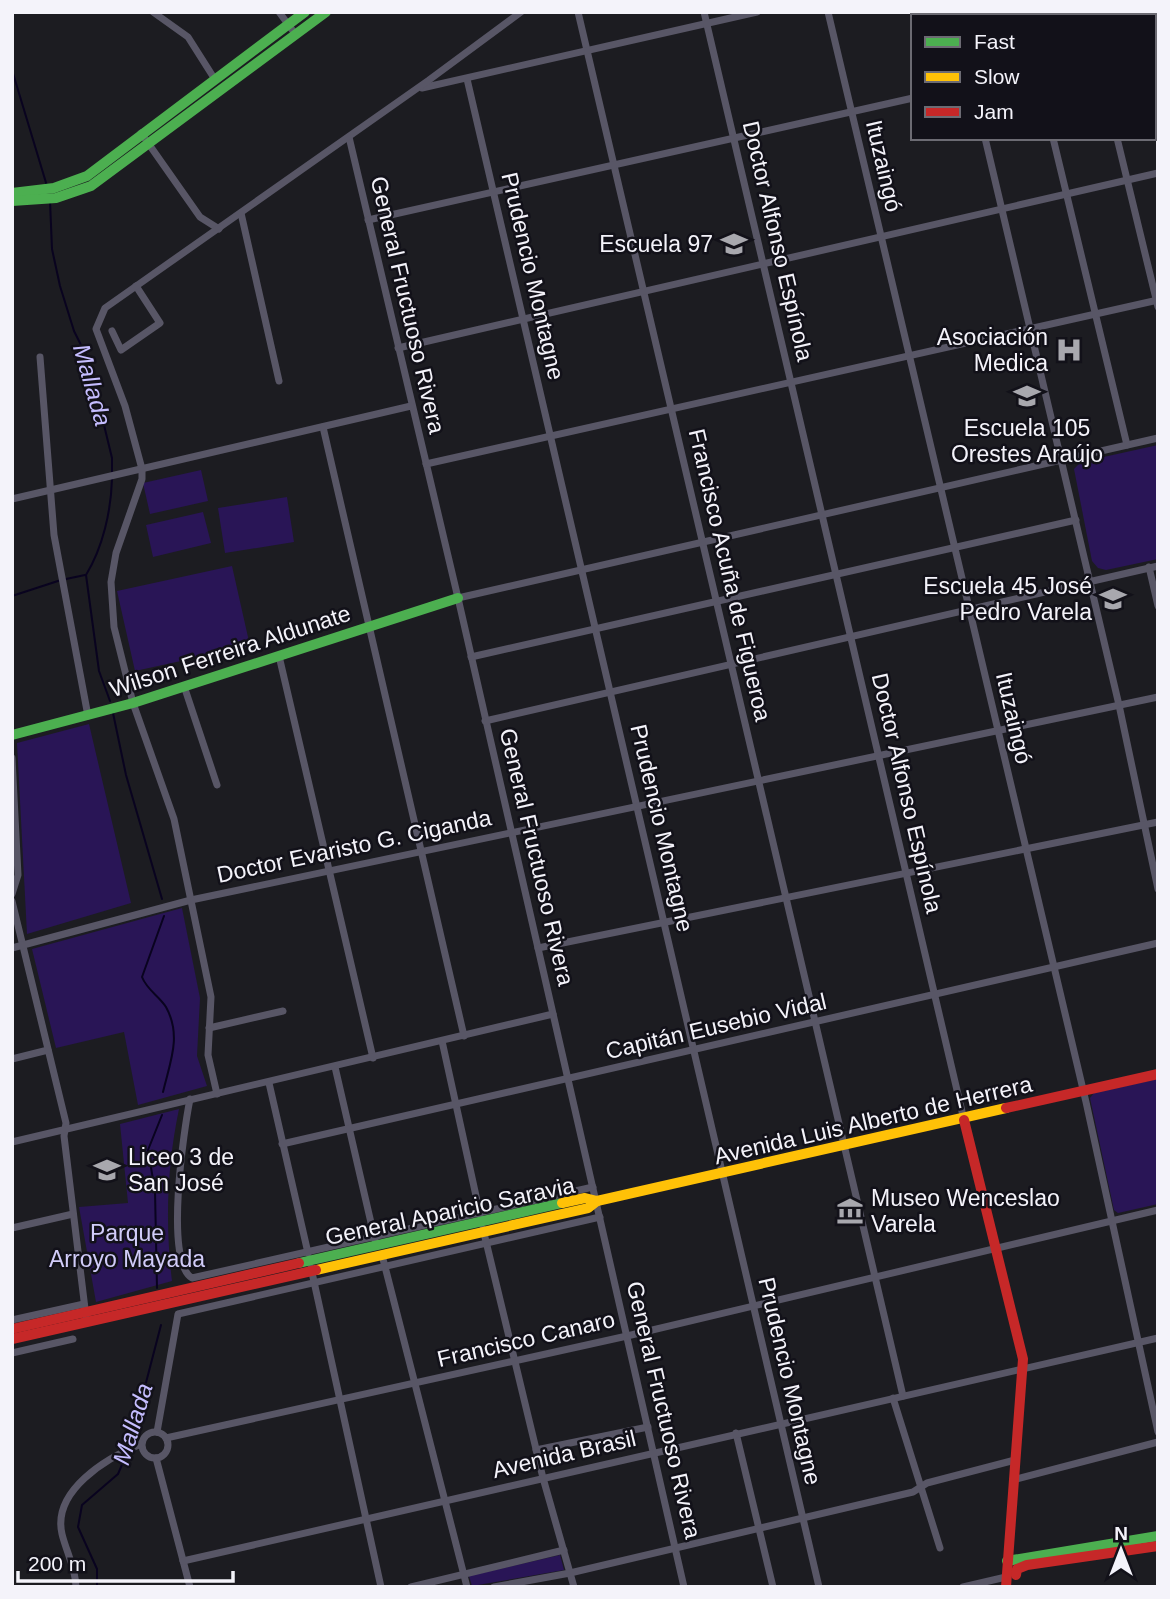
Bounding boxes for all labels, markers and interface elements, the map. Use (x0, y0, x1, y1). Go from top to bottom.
legend (911, 14, 1156, 140)
text: Fast (974, 30, 1015, 53)
text: Slow (974, 65, 1020, 88)
text: Jam (974, 100, 1014, 123)
street label: Doctor Alfonso Espínola (738, 118, 818, 364)
street label: Ituzaingó (861, 118, 907, 214)
street label: Prudencio Montagne (496, 170, 570, 382)
street label: General Fructuoso Rivera (366, 174, 450, 436)
school or university icon: Escuela 97 (719, 229, 749, 259)
place label: Escuela 97 (599, 231, 713, 257)
place label: Asociación Medica (937, 324, 1048, 376)
hospital icon: Asociación Medica (1054, 335, 1084, 365)
water label: Mallada (68, 341, 117, 429)
school or university icon: Escuela 105 Orestes Araújo (1012, 381, 1042, 411)
place label: Escuela 105 Orestes Araújo (951, 415, 1103, 467)
street label: Francisco Acuña de Figueroa (684, 426, 776, 724)
place label: Escuela 45 José Pedro Varela (923, 573, 1092, 625)
school or university icon: Escuela 45 José Pedro Varela (1098, 584, 1128, 614)
street label: Wilson Ferreira Aldunate (106, 600, 354, 702)
street label: Doctor Alfonso Espínola (867, 670, 947, 916)
street label: Ituzaingó (991, 670, 1037, 766)
street label: Prudencio Montagne (625, 722, 699, 934)
street label: General Fructuoso Rivera (495, 726, 579, 988)
street label: Doctor Evaristo G. Ciganda (214, 804, 494, 888)
street label: Capitán Eusebio Vidal (603, 988, 829, 1064)
street label: Avenida Luis Alberto de Herrera (711, 1071, 1035, 1169)
place label: Liceo 3 de San José (128, 1144, 234, 1196)
school or university icon: Liceo 3 de San José (92, 1155, 122, 1185)
street label: General Aparicio Saravia (323, 1172, 577, 1250)
place label: Museo Wenceslao Varela (871, 1185, 1060, 1237)
museum icon: Museo Wenceslao Varela (835, 1196, 865, 1226)
park label: Parque Arroyo Mayada (49, 1220, 205, 1272)
street label: Prudencio Montagne (753, 1275, 827, 1487)
street label: General Fructuoso Rivera (622, 1279, 706, 1541)
street label: Francisco Canaro (435, 1306, 617, 1372)
water label: Mallada (107, 1380, 158, 1468)
street label: Avenida Brasil (490, 1425, 638, 1483)
north arrow (1086, 1515, 1156, 1585)
text: N (1114, 1523, 1128, 1544)
scale bar (18, 1540, 233, 1584)
text: 200 m (28, 1552, 86, 1575)

